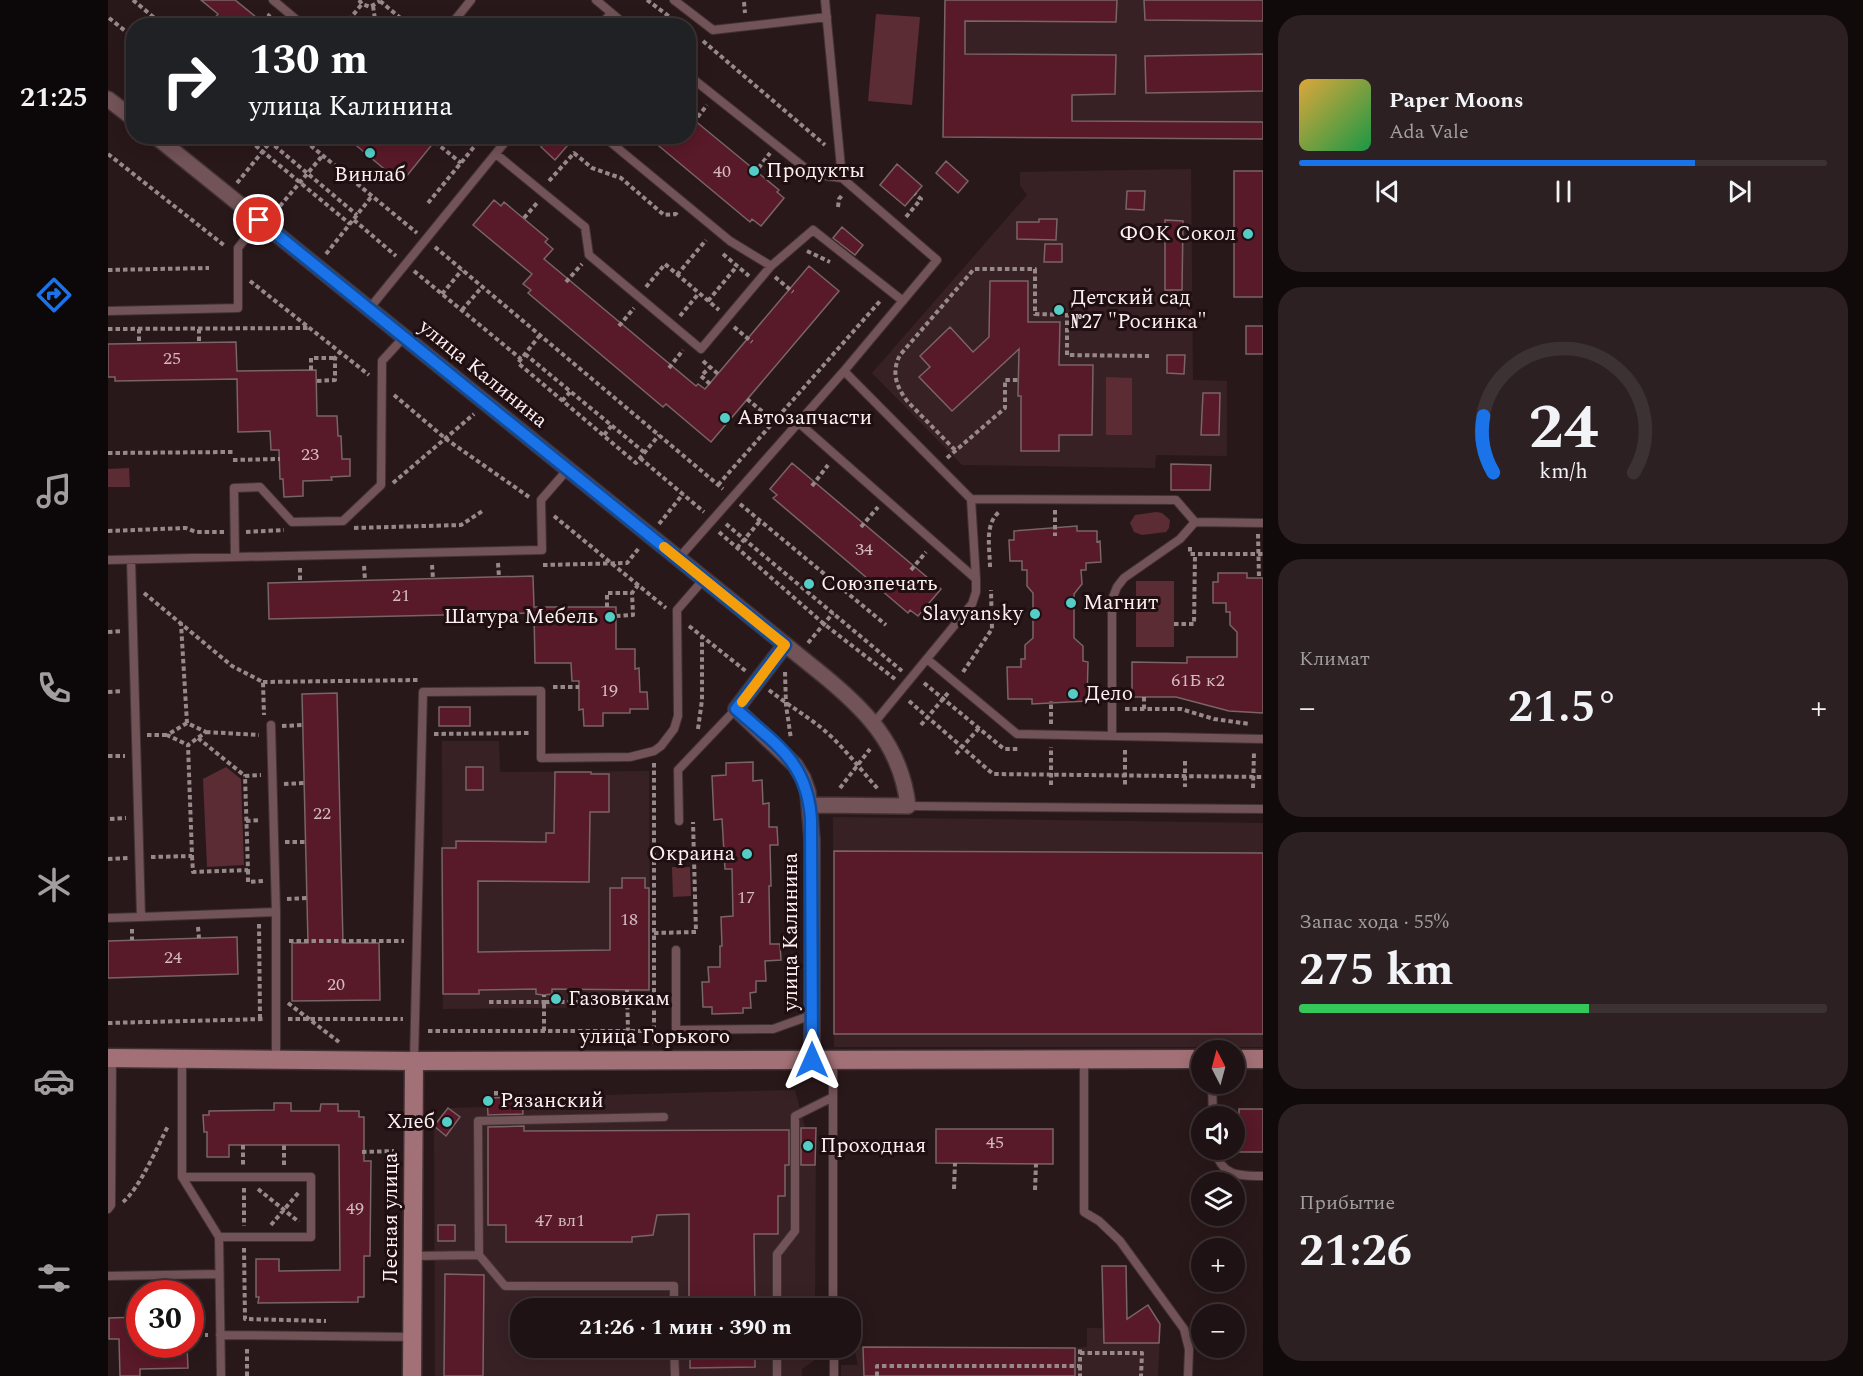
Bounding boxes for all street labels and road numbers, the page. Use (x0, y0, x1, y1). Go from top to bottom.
street label: улица Калинина (411, 311, 555, 437)
street label: улица Калинина (775, 852, 807, 1012)
street label: улица Горького (579, 1021, 730, 1053)
street label: Лесная улица (375, 1152, 407, 1284)

